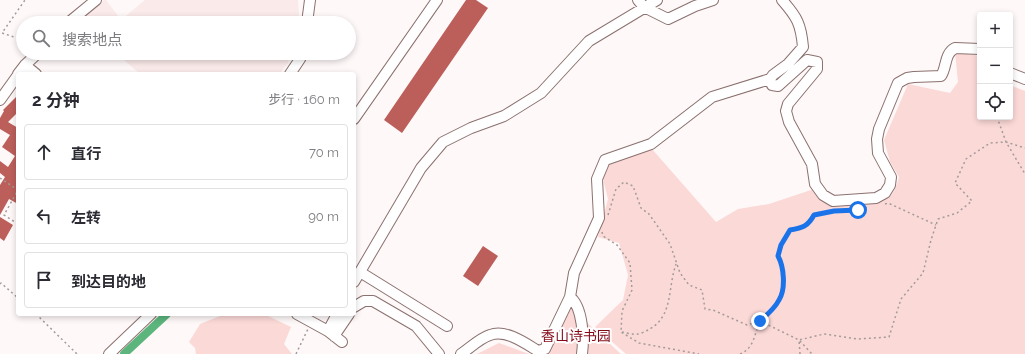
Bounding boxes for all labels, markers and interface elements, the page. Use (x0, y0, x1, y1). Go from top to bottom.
map controls (977, 12, 1013, 120)
button: + (977, 12, 1013, 48)
search box (16, 16, 356, 60)
icon: search (30, 27, 52, 49)
text: 搜索地点 (62, 31, 122, 49)
button: − (977, 48, 1013, 84)
button: locate (977, 84, 1013, 120)
text: 2 分钟 (32, 90, 80, 110)
text: 步行 · 160 m (268, 92, 340, 107)
icon: ahead (33, 141, 55, 163)
text: 直行 (71, 145, 101, 163)
text: 70 m (309, 145, 339, 160)
route start (849, 201, 867, 219)
icon: left (33, 205, 55, 227)
text: 左转 (71, 209, 101, 227)
text: 90 m (308, 209, 339, 224)
icon: arrive (33, 269, 55, 291)
text: 到达目的地 (71, 273, 146, 291)
route end (751, 312, 769, 330)
park label: 香山诗书园 (541, 328, 611, 344)

